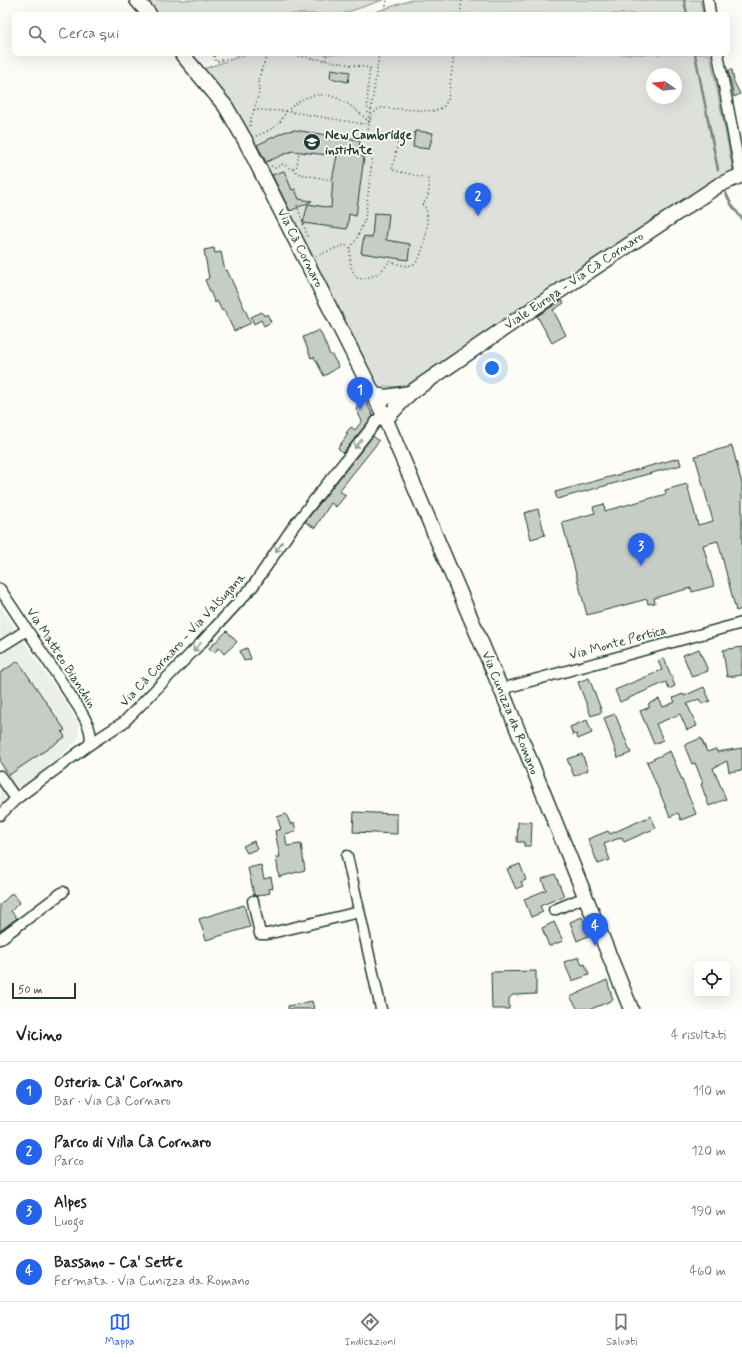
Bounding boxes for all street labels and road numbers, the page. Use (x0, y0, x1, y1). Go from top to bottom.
street label: Via Cà Cornaro (273, 206, 327, 290)
street label: Viale Europa - Via Cà Cornaro (501, 228, 647, 334)
street label: Via Cà Cornaro - Via Valsugana (116, 569, 250, 711)
street label: Via Matteo Bianchin (22, 605, 100, 711)
street label: Via Monte Pertica (567, 622, 669, 664)
street label: Via Cunizza da Romano (477, 649, 543, 777)

